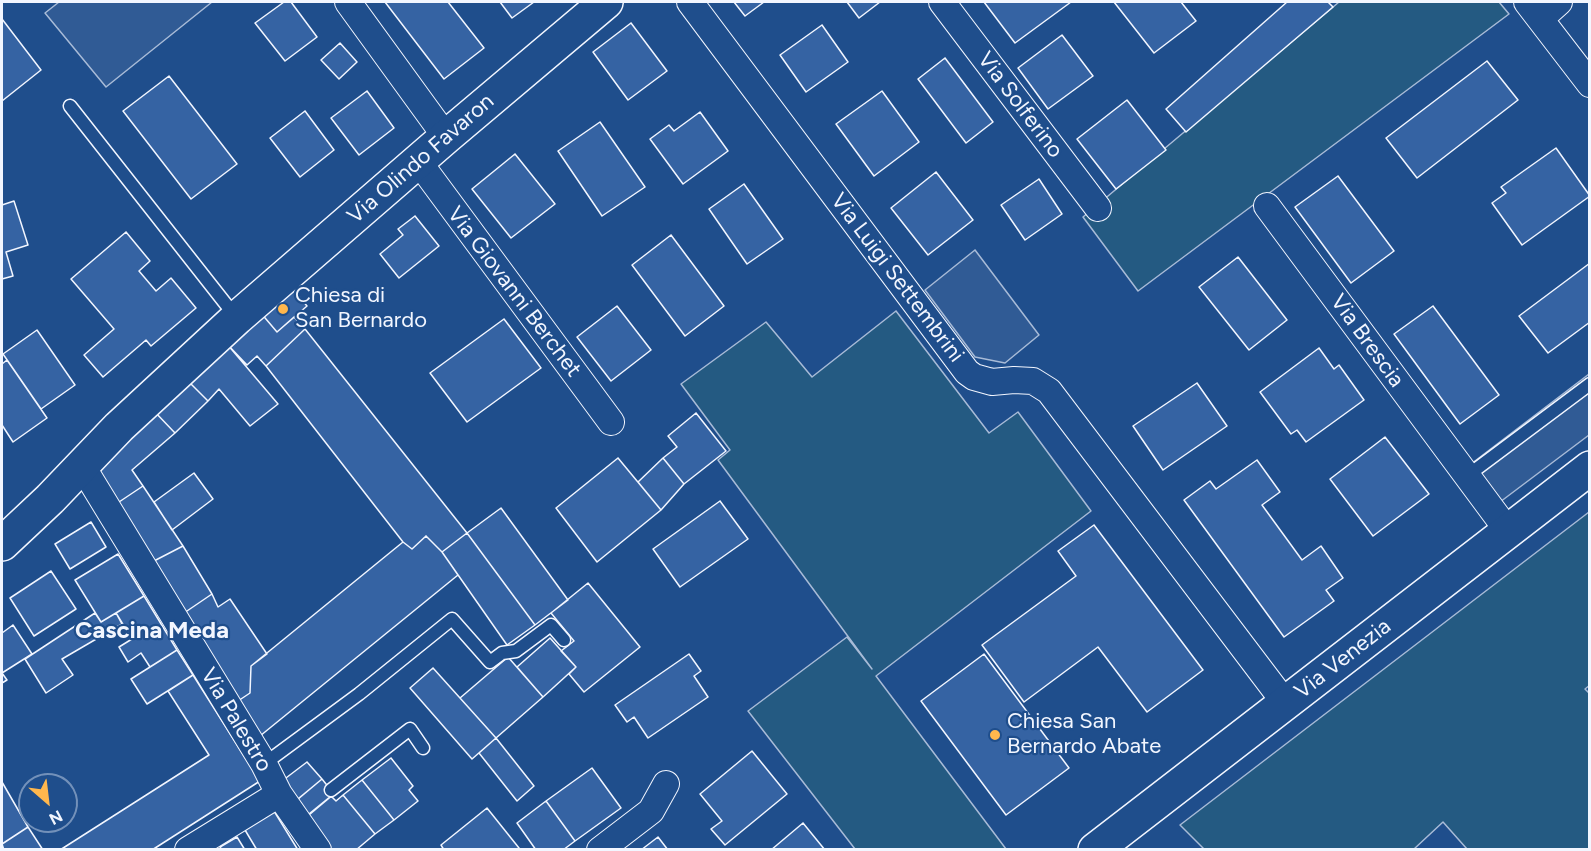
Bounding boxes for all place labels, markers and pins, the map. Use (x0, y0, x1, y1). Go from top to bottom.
place label: Chiesa di San Bernardo (295, 283, 427, 334)
marker: Chiesa di San Bernardo (276, 302, 290, 316)
place label: Chiesa San Bernardo Abate (1007, 709, 1161, 760)
marker: Chiesa San Bernardo Abate (988, 728, 1002, 742)

